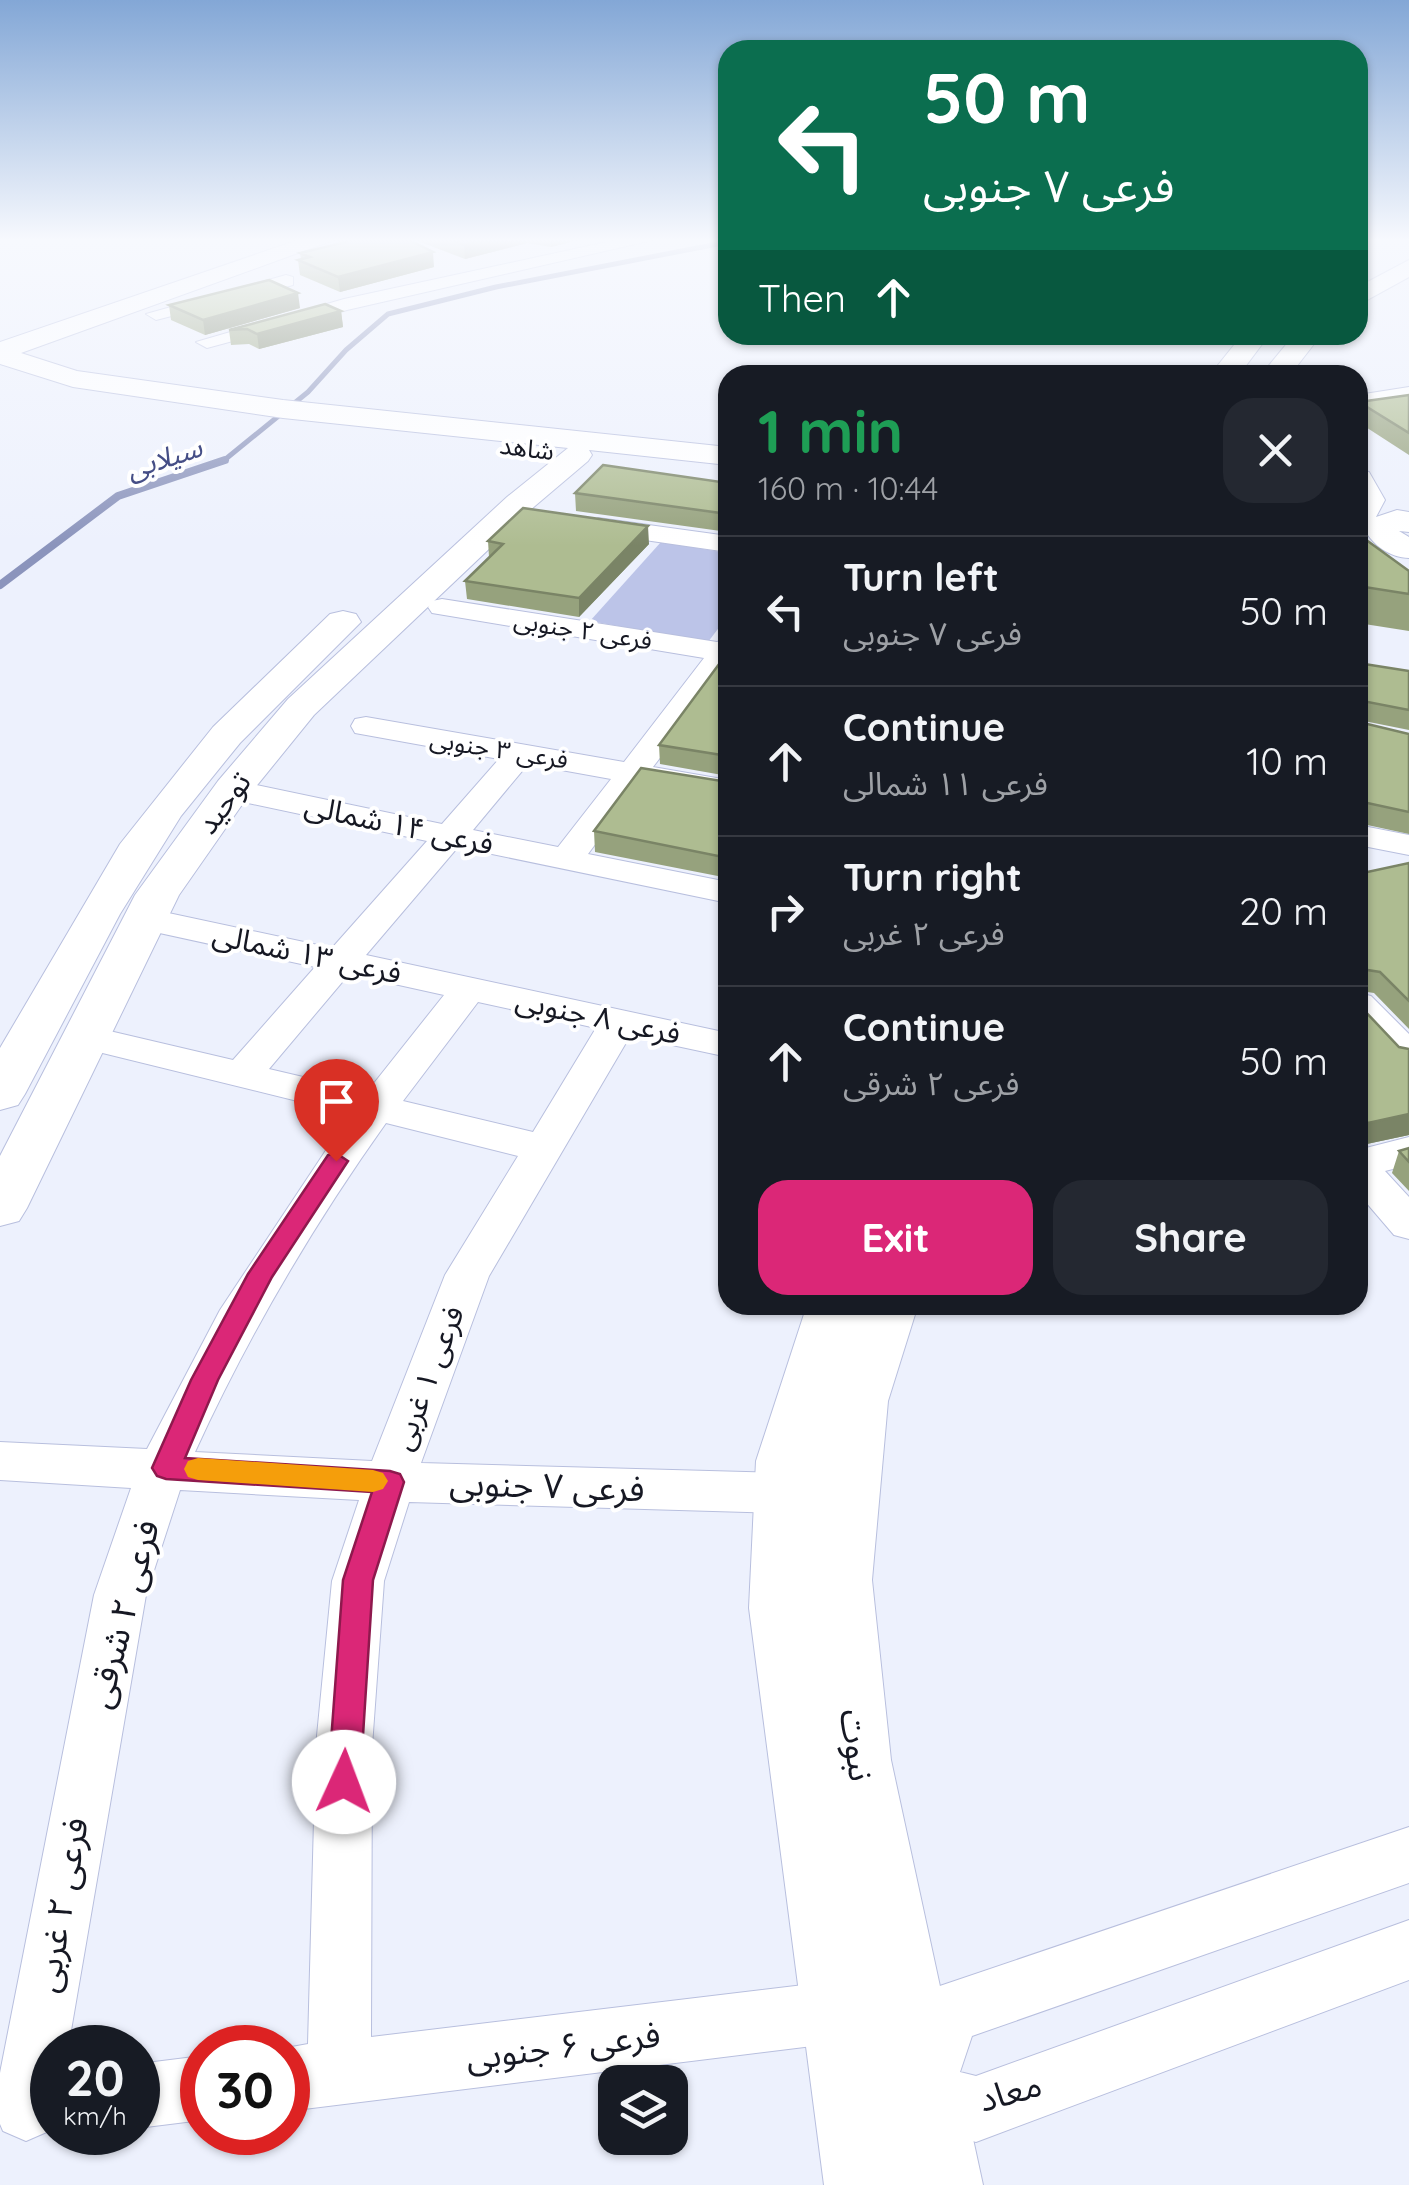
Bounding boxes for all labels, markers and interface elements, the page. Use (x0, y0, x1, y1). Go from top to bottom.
text: 50 m (923, 53, 1090, 141)
icon: left (758, 80, 888, 210)
text: فرعی ۷ جنوبی (923, 157, 1174, 213)
icon: ahead (866, 270, 921, 325)
text: Then (758, 274, 846, 322)
text: 1 min (758, 393, 903, 468)
button: close (1223, 398, 1328, 503)
water label: سیلابی (122, 429, 207, 486)
street label: شاهد (498, 429, 556, 466)
text: 160 m · 10:44 (758, 468, 938, 508)
text: Turn left (843, 553, 999, 601)
icon: left (758, 584, 813, 639)
text: 50 m (1240, 587, 1328, 635)
street label: فرعی ۲ جنوبی (512, 603, 654, 656)
text: فرعی ۷ جنوبی (843, 613, 1022, 653)
text: Continue (843, 703, 1005, 751)
street label: فرعی ۳ جنوبی (428, 722, 570, 775)
icon: ahead (758, 734, 813, 789)
text: 10 m (1246, 737, 1328, 785)
text: فرعی ۱۱ شمالی (843, 763, 1048, 803)
street label: توحید (188, 764, 259, 841)
street label: فرعی ۱۴ شمالی (301, 785, 497, 863)
text: Turn right (843, 853, 1022, 901)
icon: right (758, 884, 813, 939)
text: 20 m (1239, 887, 1328, 935)
text: فرعی ۲ غربی (843, 913, 1005, 953)
street label: فرعی ۱۳ شمالی (209, 914, 405, 992)
street label: فرعی ۸ جنوبی (512, 980, 684, 1052)
text: Continue (843, 1003, 1005, 1051)
icon: ahead (758, 1034, 813, 1089)
text: 50 m (1240, 1037, 1328, 1085)
pin (294, 1059, 379, 1162)
text: فرعی ۲ شرقی (843, 1063, 1019, 1103)
icon: arrive (309, 1074, 364, 1129)
button: Exit (758, 1180, 1033, 1295)
button: Share (1053, 1180, 1328, 1295)
street label: فرعی ۱ غربی (382, 1300, 472, 1455)
street label: فرعی ۷ جنوبی (449, 1460, 645, 1510)
street label: فرعی ۲ شرقی (76, 1515, 168, 1713)
street label: نبوت (831, 1706, 885, 1784)
position arrow (292, 1730, 396, 1834)
street label: فرعی ۲ غربی (23, 1814, 97, 1996)
street label: فرعی ۶ جنوبی (463, 2011, 663, 2079)
speed limit sign: 30 (180, 2025, 310, 2155)
text: 20 (65, 2046, 125, 2109)
street label: معاد (973, 2061, 1046, 2121)
map controls (598, 2065, 688, 2155)
button: layers (598, 2065, 688, 2155)
text: km/h (63, 2100, 127, 2131)

